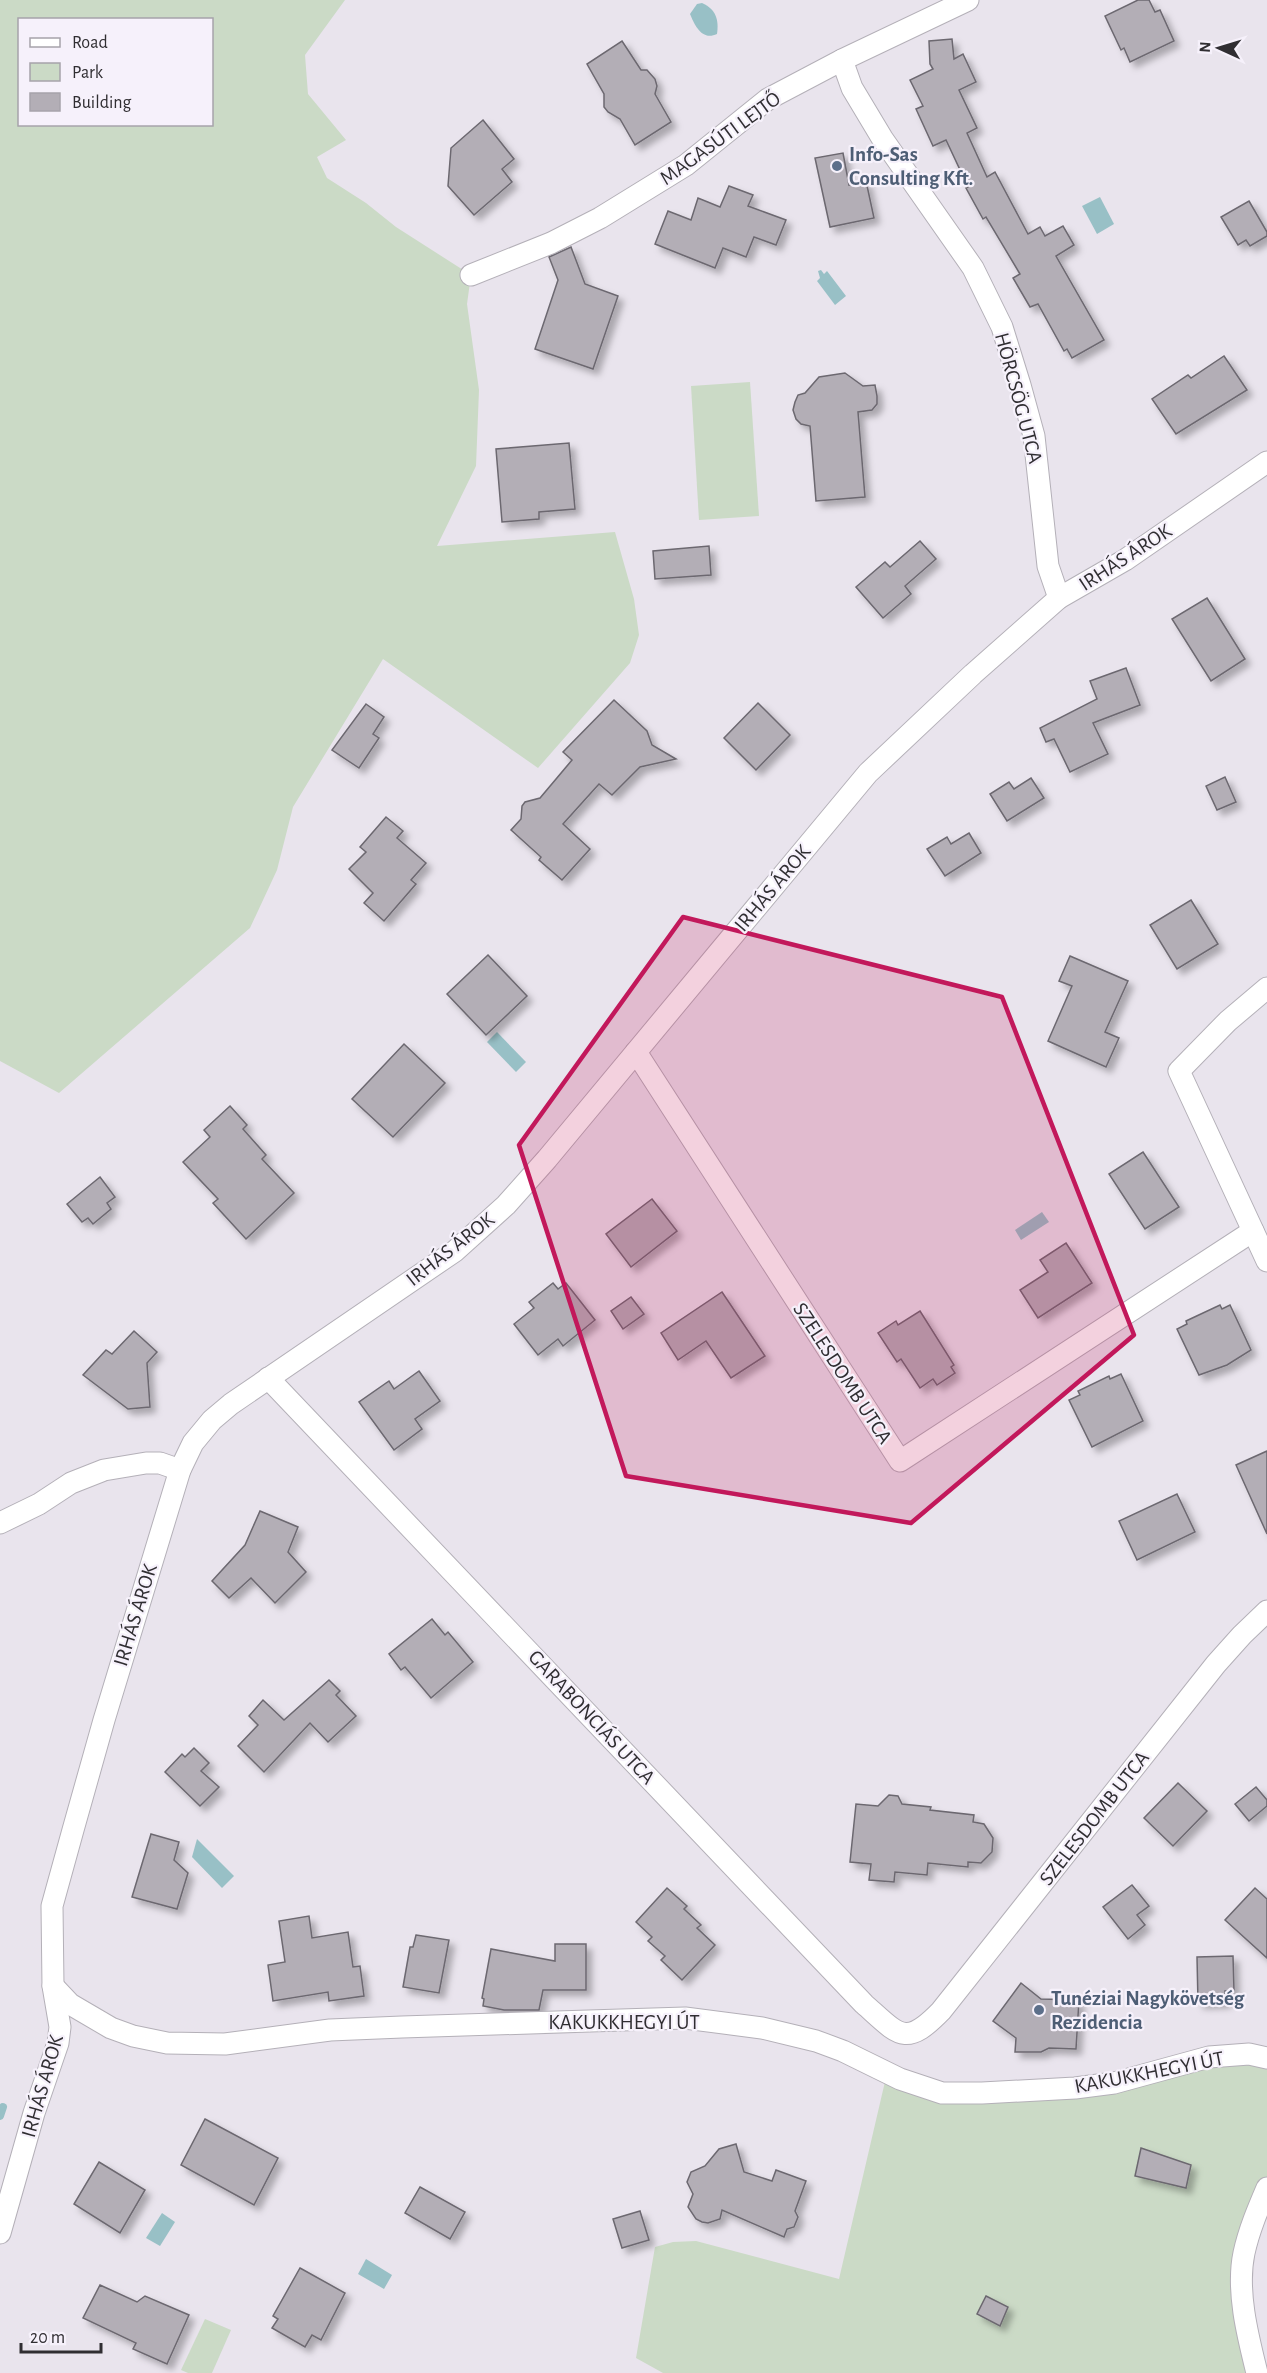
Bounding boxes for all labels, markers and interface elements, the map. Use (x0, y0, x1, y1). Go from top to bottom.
legend (18, 18, 213, 126)
north arrow (1189, 18, 1249, 78)
text: Road (72, 34, 108, 52)
text: N (1197, 41, 1213, 53)
text: Park (72, 64, 104, 82)
street label: MAGASÚTI LEJTŐ (655, 86, 785, 189)
text: Building (72, 94, 132, 112)
place label: Info-Sas Consulting Kft. (849, 144, 973, 189)
marker: Info-Sas Consulting Kft. (830, 159, 844, 173)
street label: HÖRCSÖG UTCA (991, 330, 1047, 466)
street label: IRHÁS ÁROK (1074, 518, 1176, 595)
street label: IRHÁS ÁROK (729, 839, 815, 936)
street label: IRHÁS ÁROK (401, 1207, 499, 1290)
street label: SZELESDOMB UTCA (789, 1299, 896, 1448)
street label: IRHÁS ÁROK (108, 1561, 161, 1669)
street label: GARABONCIÁS UTCA (524, 1645, 660, 1788)
street label: SZELESDOMB UTCA (1036, 1747, 1153, 1889)
place label: Tunéziai Nagykövetség Rezidencia (1051, 1988, 1245, 2033)
marker: Tunéziai Nagykövetség Rezidencia (1032, 2003, 1046, 2017)
street label: KAKUKKHEGYI ÚT (548, 2010, 700, 2033)
street label: IRHÁS ÁROK (16, 2031, 67, 2140)
street label: KAKUKKHEGYI ÚT (1072, 2046, 1225, 2097)
scale bar (21, 2316, 100, 2354)
text: 20 m (30, 2329, 65, 2347)

